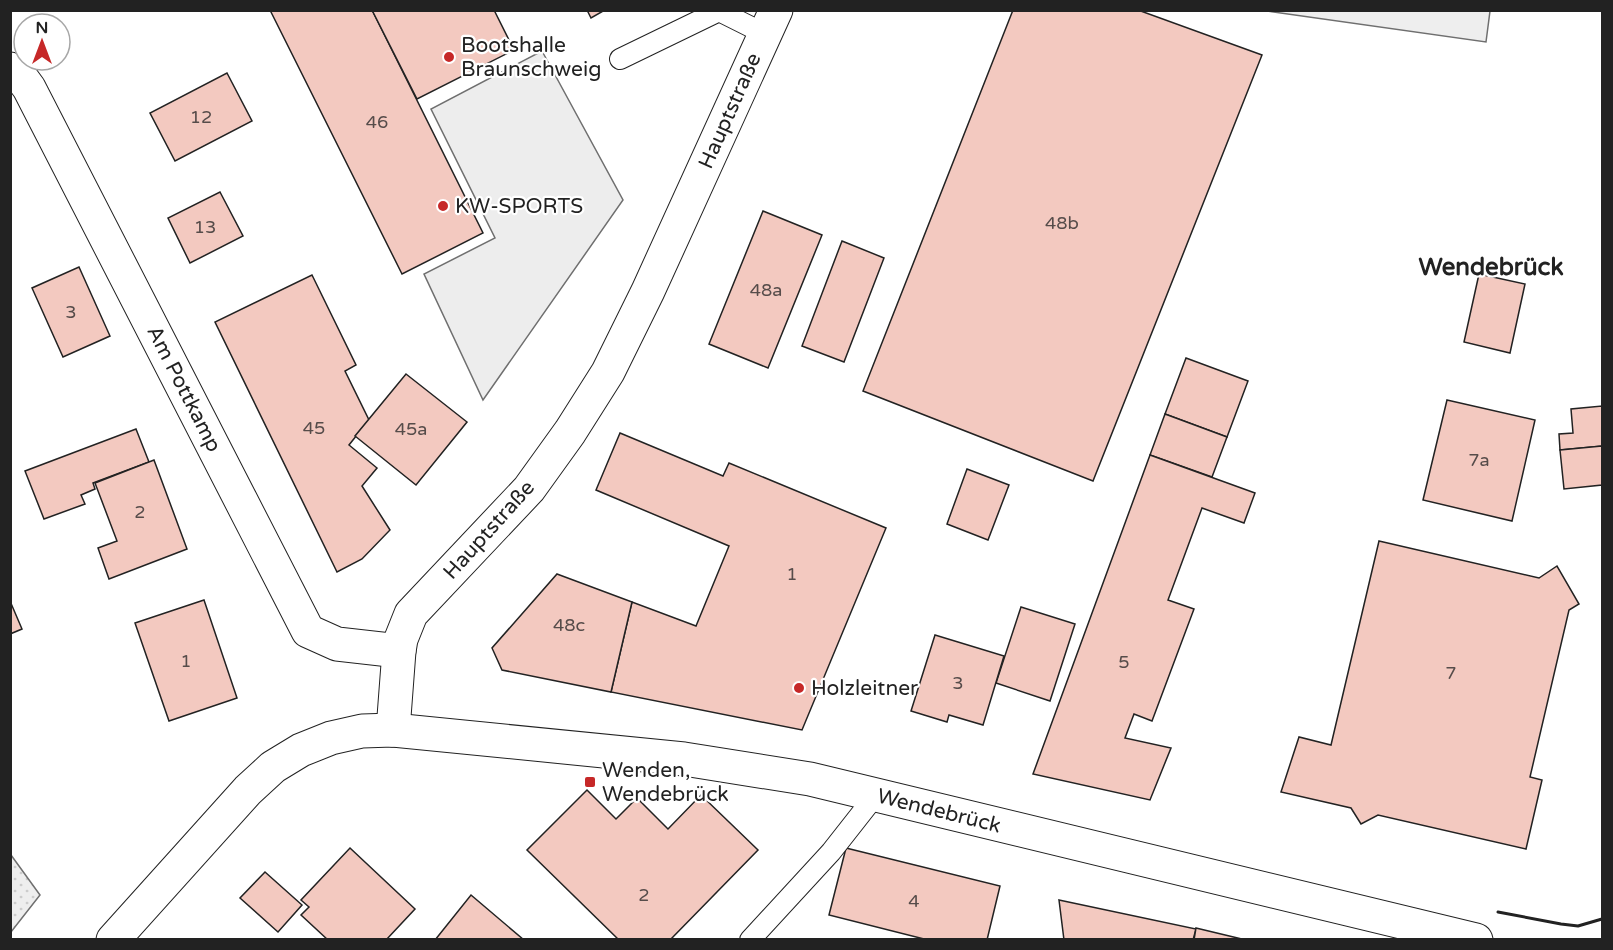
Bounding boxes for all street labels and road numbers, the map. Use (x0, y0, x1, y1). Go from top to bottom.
street label: Hauptstraße (693, 49, 767, 173)
street label: Am Pottkamp (141, 322, 227, 456)
street label: Hauptstraße (438, 475, 540, 584)
street label: Wendebrück (874, 784, 1004, 838)

